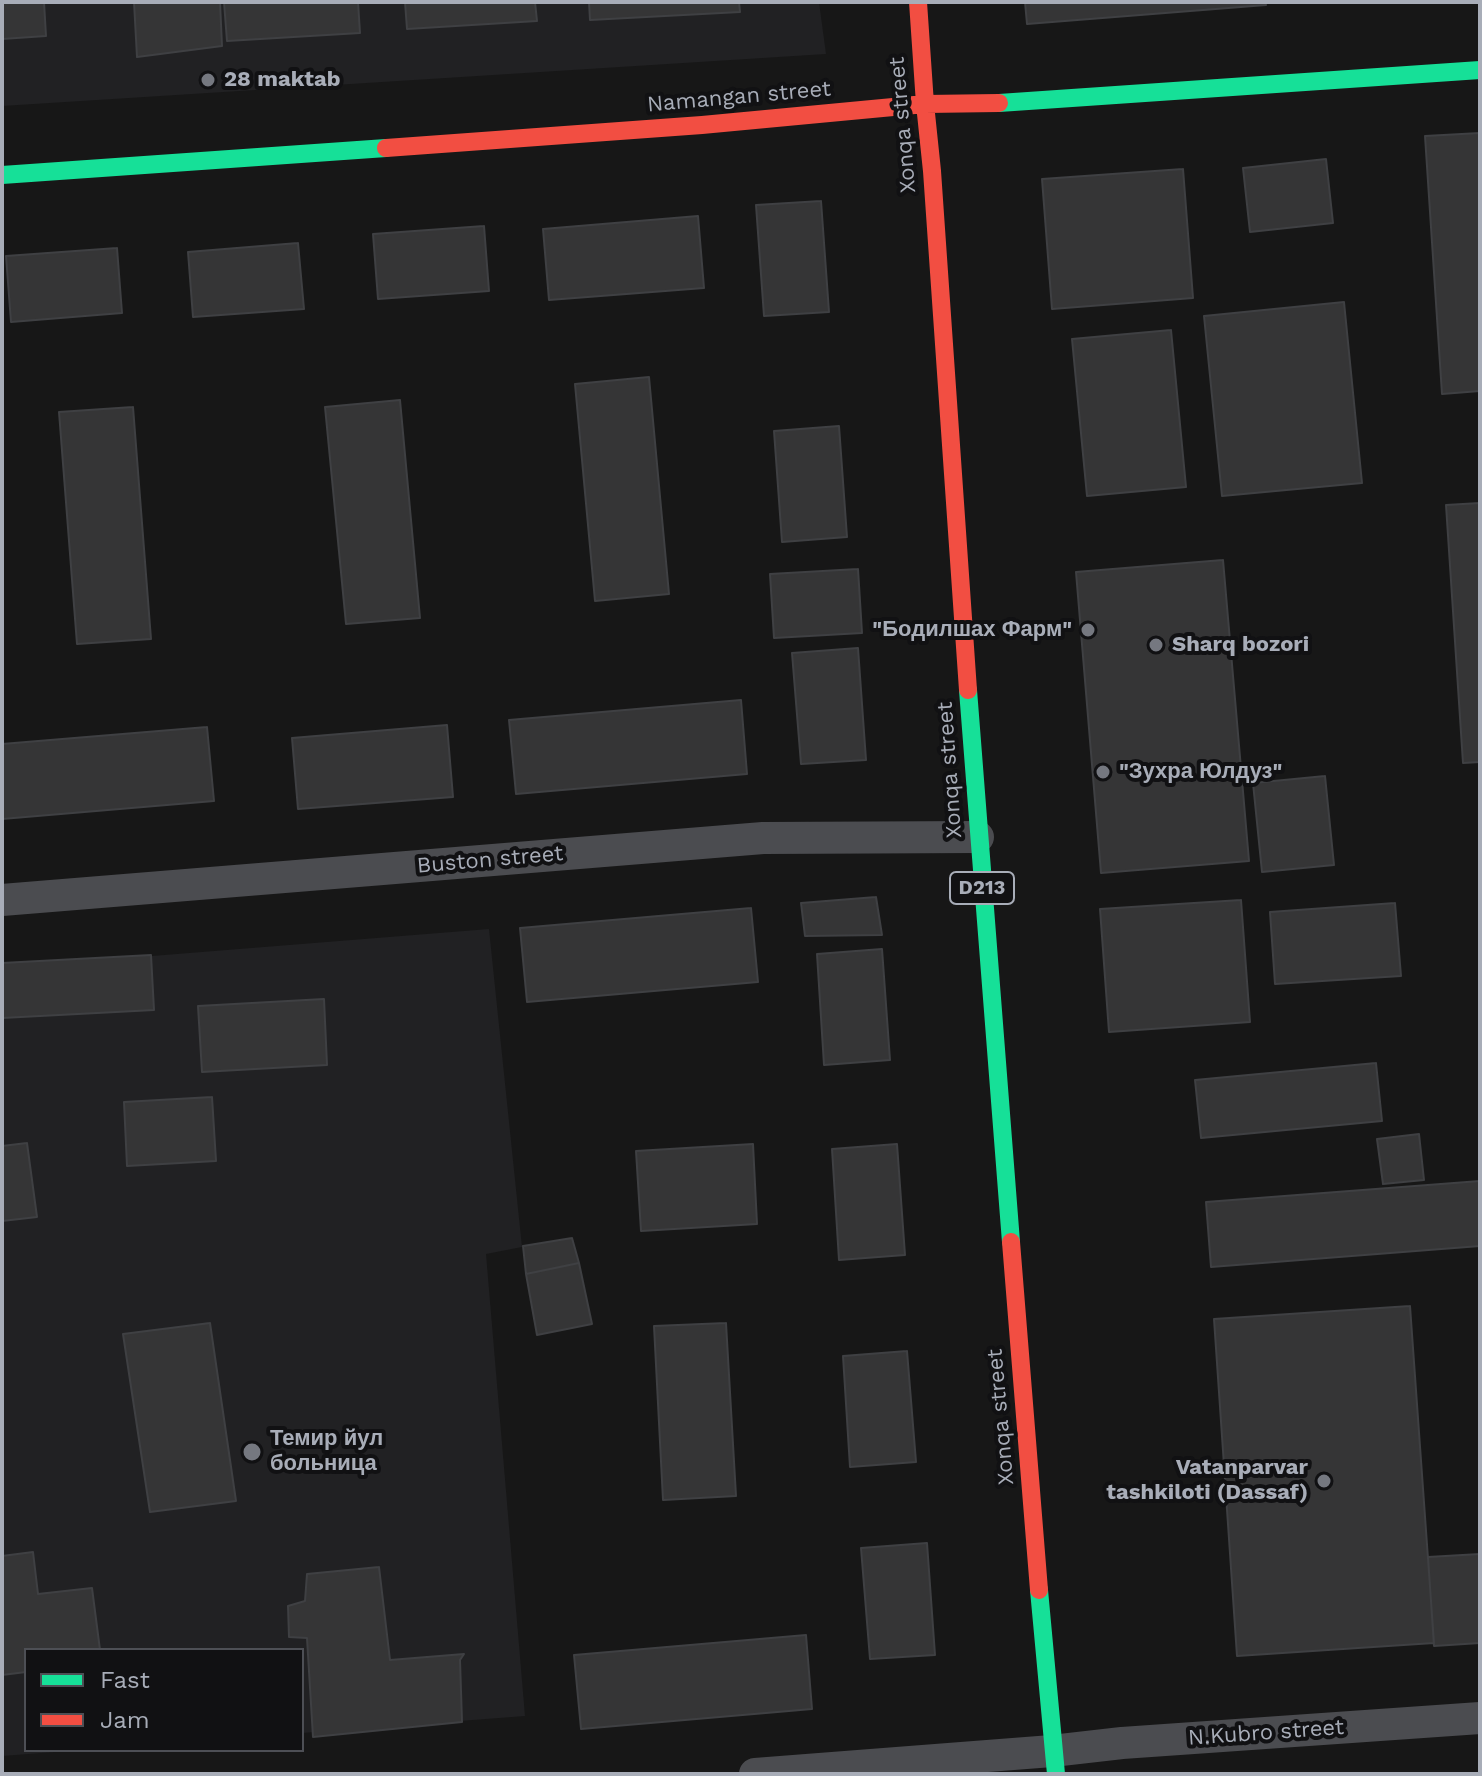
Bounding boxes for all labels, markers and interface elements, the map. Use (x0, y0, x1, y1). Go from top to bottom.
street label: Xonqa street (884, 56, 922, 194)
place label: 28 maktab (224, 67, 341, 93)
marker: 28 maktab (199, 71, 217, 89)
street label: Namangan street (646, 76, 832, 118)
place label: "Бодилшах Фарм" (872, 617, 1072, 643)
marker: "Бодилшах Фарм" (1079, 621, 1097, 639)
place label: Sharq bozori (1172, 632, 1309, 658)
marker: Sharq bozori (1147, 636, 1165, 654)
street label: Xonqa street (932, 701, 968, 839)
place label: "Зухра Юлдуз" (1119, 759, 1282, 785)
marker: "Зухра Юлдуз" (1094, 763, 1112, 781)
street label: Buston street (416, 840, 564, 880)
road number: D213 (950, 872, 1014, 904)
street label: Xonqa street (982, 1348, 1020, 1486)
place label: Темир йул больница (270, 1426, 383, 1478)
marker: Темир йул больница (241, 1441, 263, 1463)
place label: Vatanparvar tashkiloti (Dassaf) (1106, 1455, 1308, 1506)
marker: Vatanparvar tashkiloti (Dassaf) (1315, 1472, 1333, 1490)
legend (24, 1648, 304, 1752)
text: Fast (100, 1666, 150, 1694)
text: Jam (100, 1706, 150, 1734)
street label: N.Kubro street (1187, 1714, 1345, 1752)

